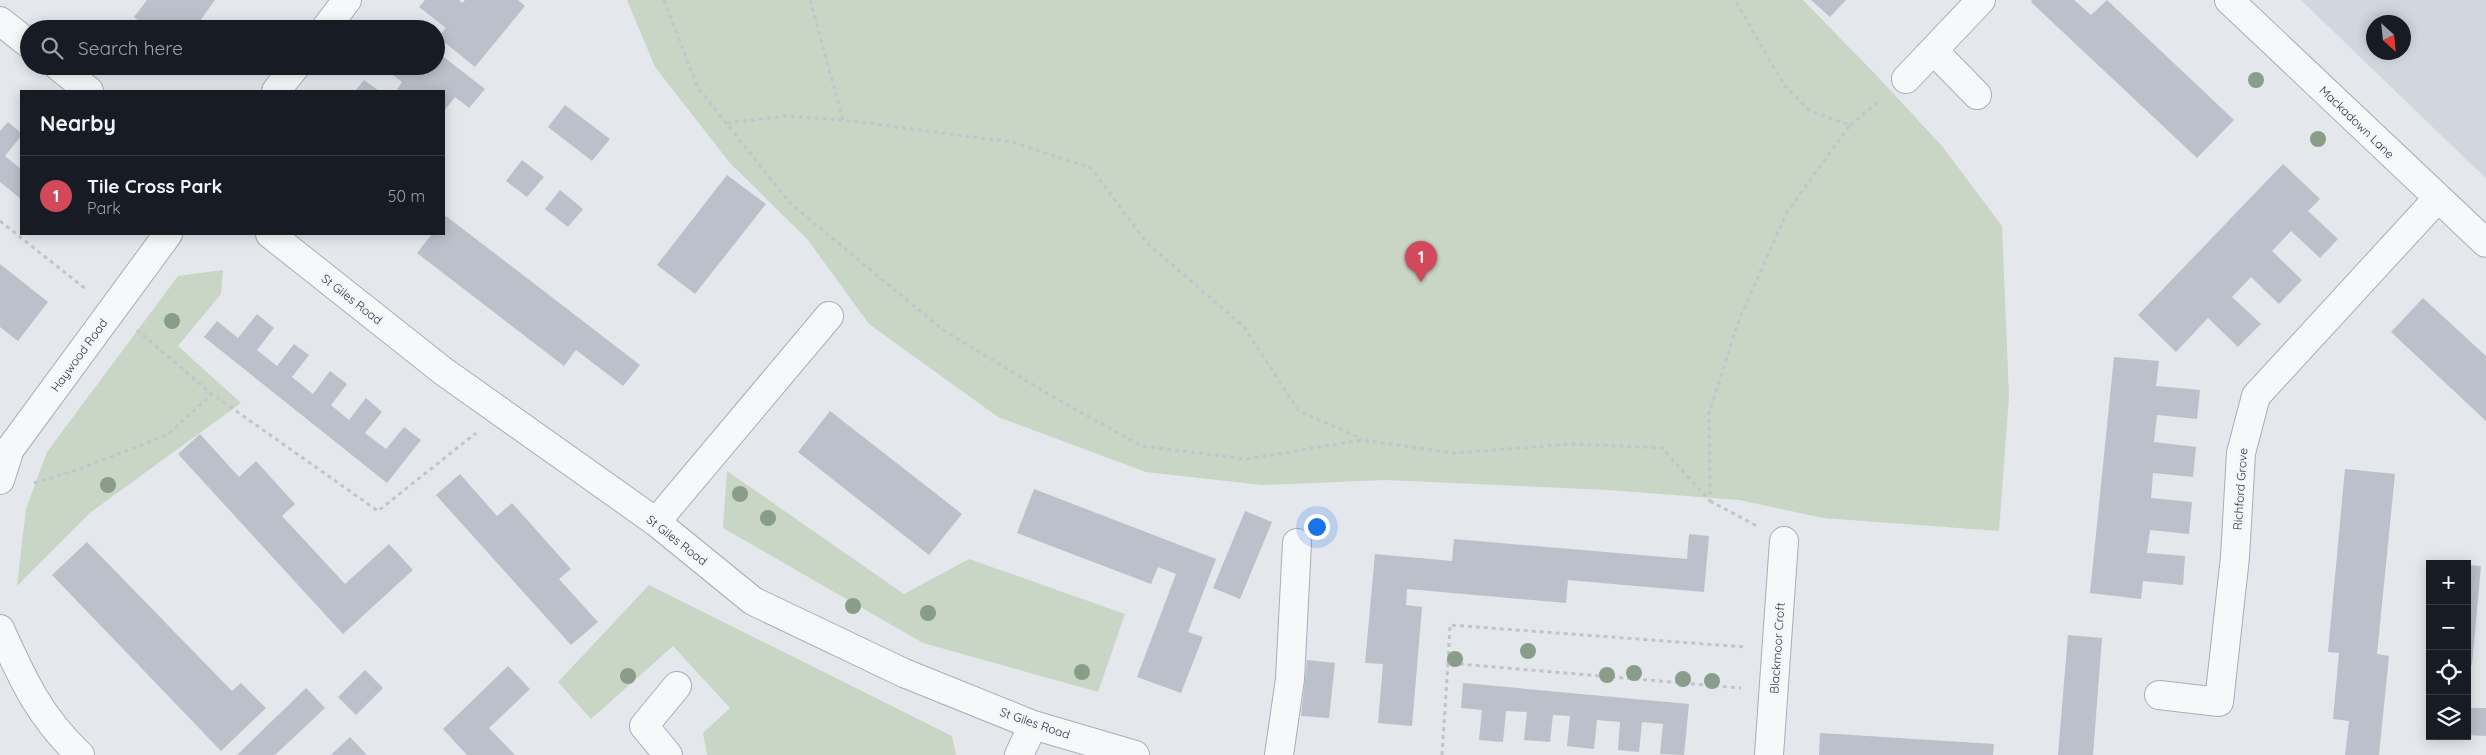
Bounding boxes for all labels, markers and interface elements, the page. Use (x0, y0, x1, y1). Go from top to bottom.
north arrow (2366, 15, 2411, 60)
search box (20, 20, 445, 75)
icon: search (38, 34, 66, 62)
text: Search here (78, 36, 183, 60)
street label: Mackadown Lane (2316, 83, 2398, 162)
text: Nearby (40, 110, 116, 136)
text: Tile Cross Park (87, 174, 222, 198)
text: 1 (53, 186, 59, 206)
text: 50 m (388, 186, 425, 206)
text: Park (87, 198, 121, 218)
pin: 1 (1405, 241, 1437, 282)
street label: St Giles Road (319, 271, 385, 327)
street label: Haywood Road (47, 316, 111, 394)
street label: Richford Grove (2230, 447, 2250, 531)
street label: St Giles Road (644, 512, 710, 568)
your location (1304, 514, 1330, 540)
map controls (2426, 560, 2471, 740)
button: + (2426, 560, 2471, 605)
street label: Blackmoor Croft (1766, 602, 1788, 694)
button: − (2426, 605, 2471, 650)
button: locate (2426, 650, 2471, 695)
button: layers (2426, 695, 2471, 740)
street label: St Giles Road (998, 704, 1072, 742)

